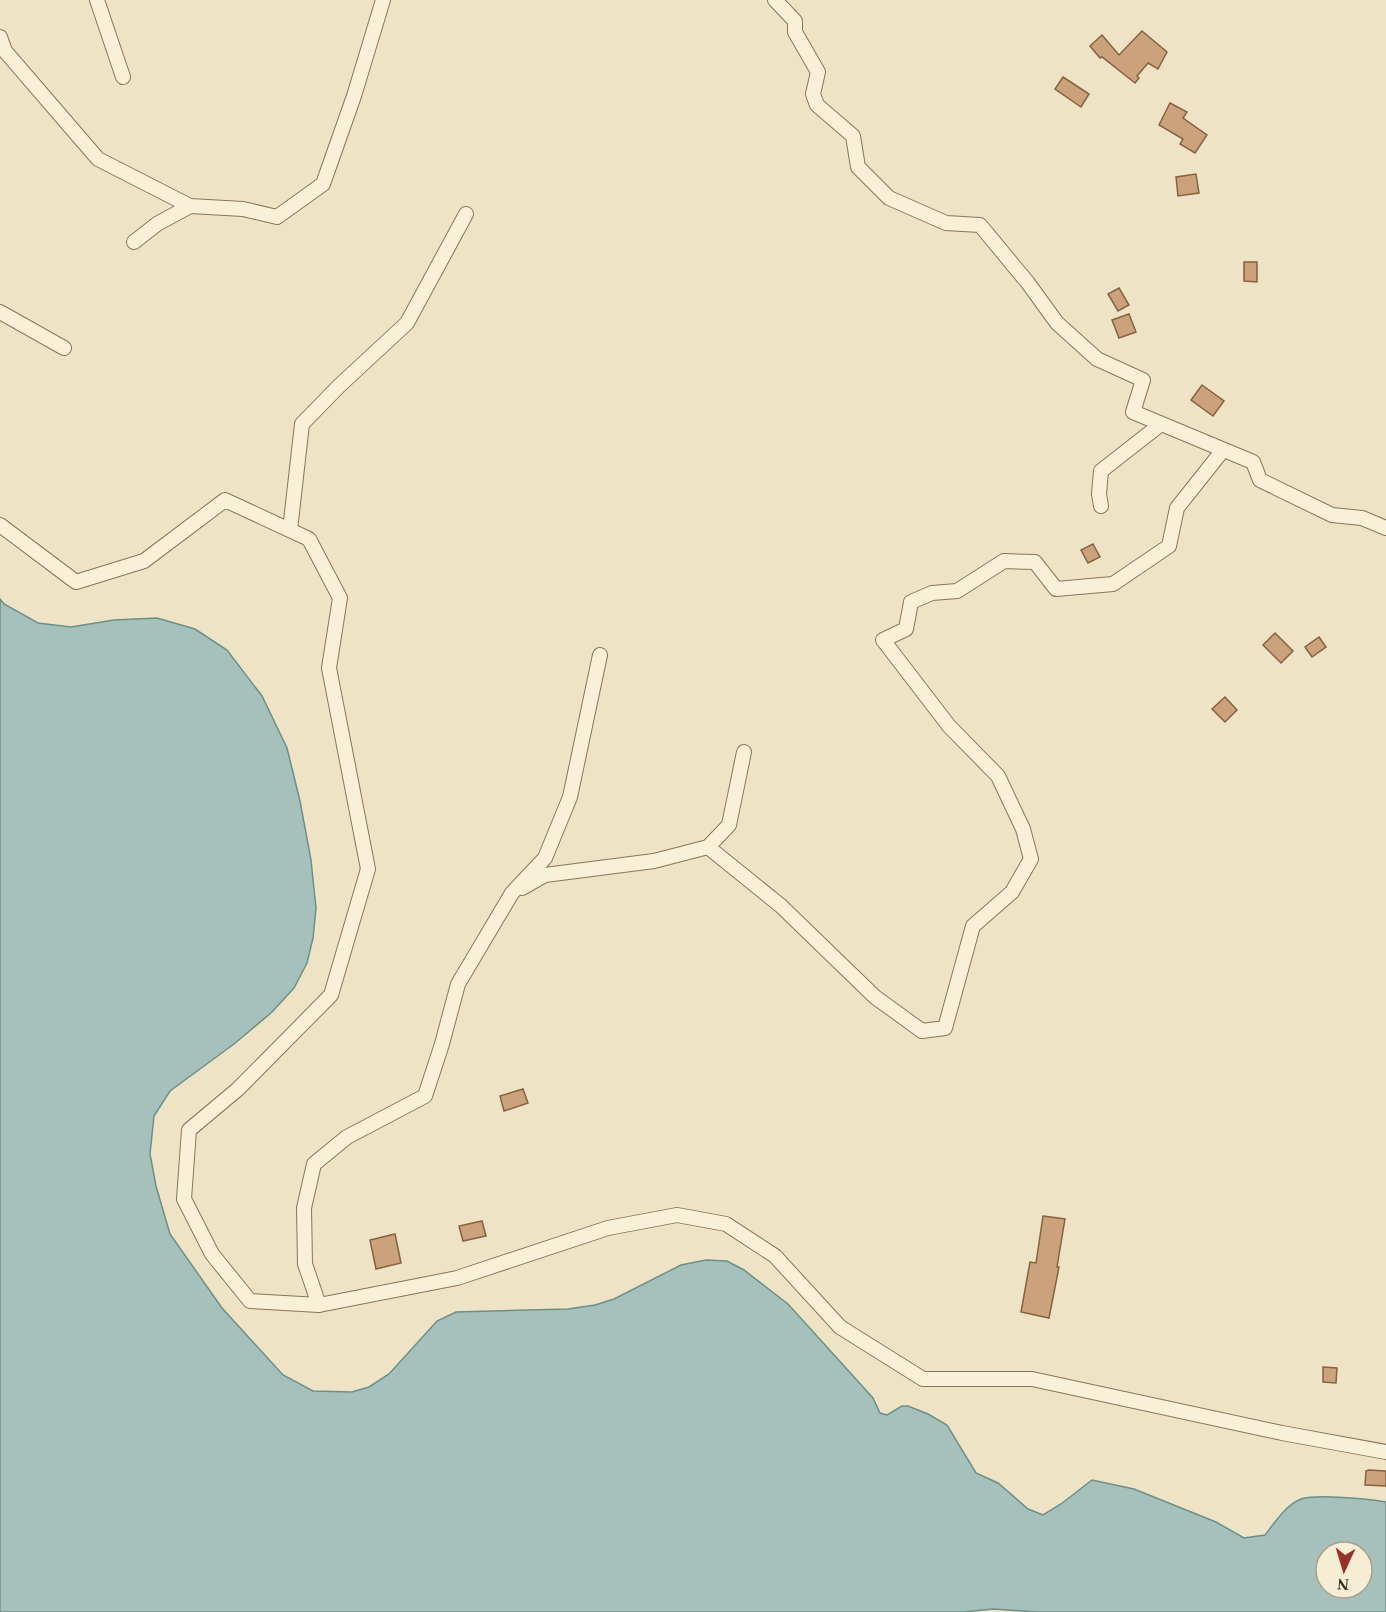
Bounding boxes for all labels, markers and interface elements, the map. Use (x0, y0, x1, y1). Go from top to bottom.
north arrow (1314, 1540, 1374, 1600)
text: N (1336, 1576, 1349, 1593)

